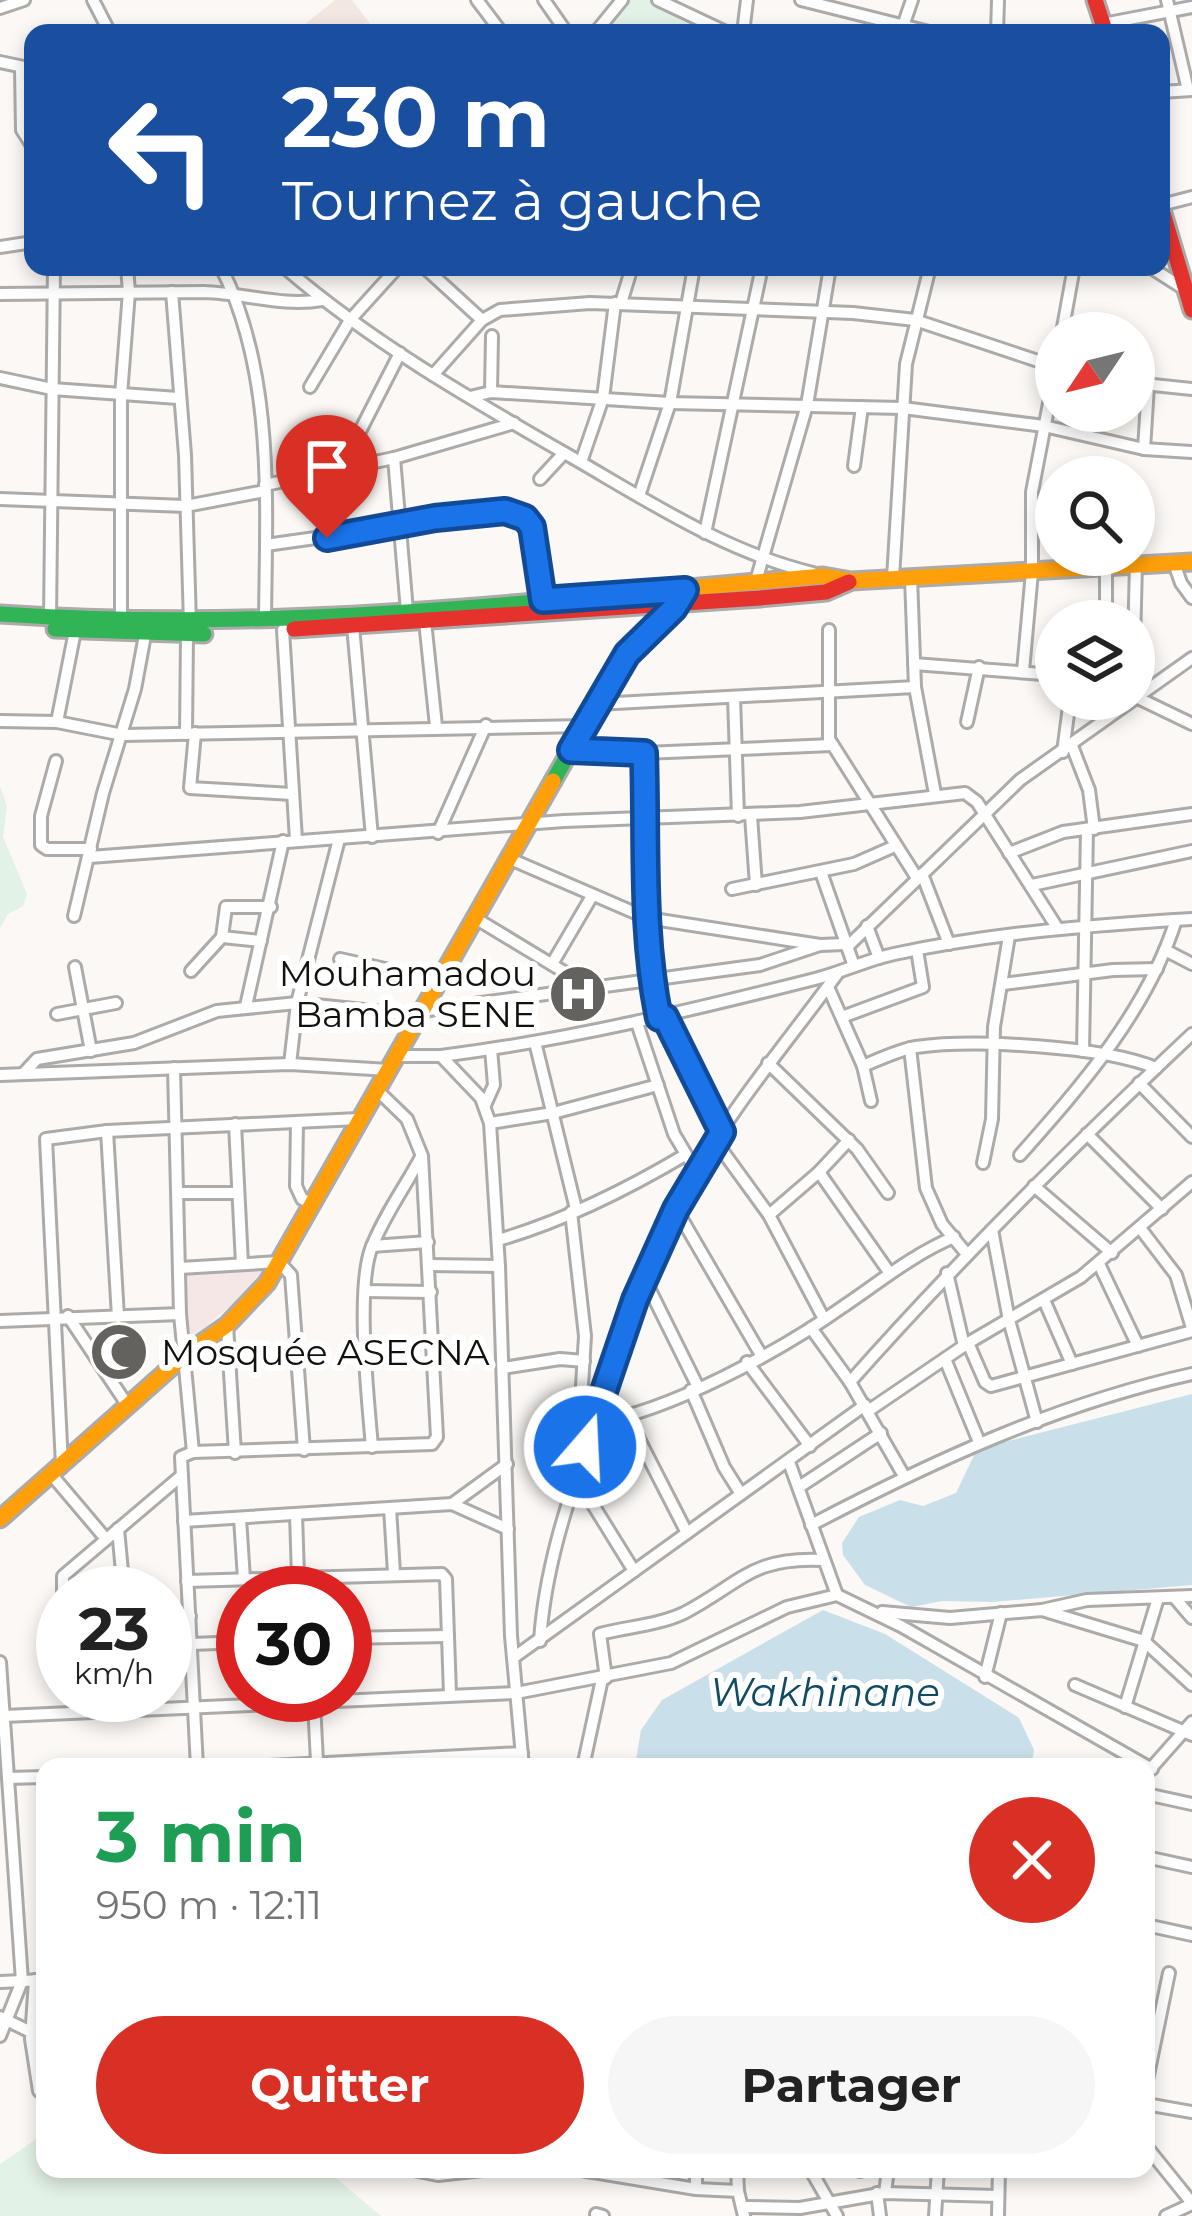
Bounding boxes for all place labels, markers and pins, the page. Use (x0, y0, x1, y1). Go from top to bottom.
pin (276, 415, 378, 538)
place label: Mouhamadou Bamba SENE (279, 951, 536, 1036)
hospital icon: Mouhamadou Bamba SENE (547, 963, 609, 1025)
mosque icon: Mosquée ASECNA (88, 1321, 150, 1383)
place label: Mosquée ASECNA (161, 1330, 490, 1374)

